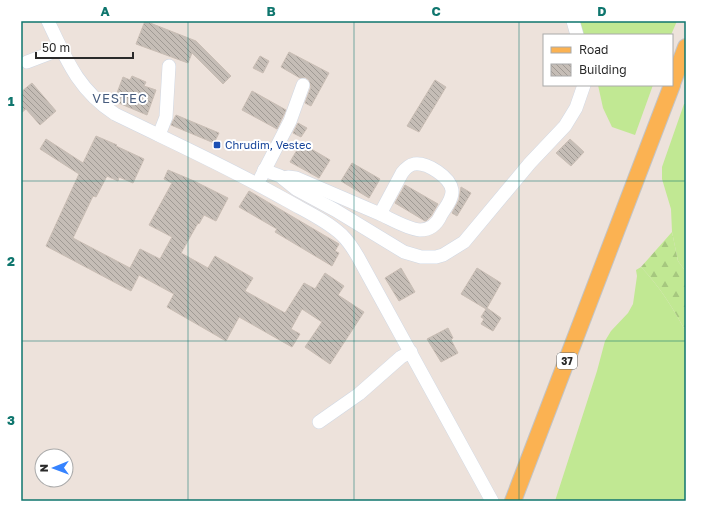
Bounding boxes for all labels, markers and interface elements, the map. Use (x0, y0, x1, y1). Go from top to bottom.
text: A (100, 3, 110, 19)
text: B (266, 3, 276, 19)
text: C (431, 3, 441, 19)
text: D (597, 3, 607, 19)
scale bar (36, 34, 133, 60)
legend (543, 34, 673, 86)
text: 50 m (42, 40, 70, 55)
text: Road (579, 42, 608, 57)
text: Building (579, 62, 627, 77)
district label: VESTEC (92, 90, 148, 106)
text: 1 (8, 93, 15, 109)
place label: Chrudim, Vestec (225, 138, 311, 151)
marker: Chrudim, Vestec (212, 140, 222, 150)
text: 2 (7, 253, 15, 269)
road number: 37 (557, 353, 577, 369)
text: 3 (7, 412, 15, 428)
north arrow (34, 448, 74, 488)
text: N (37, 464, 50, 472)

